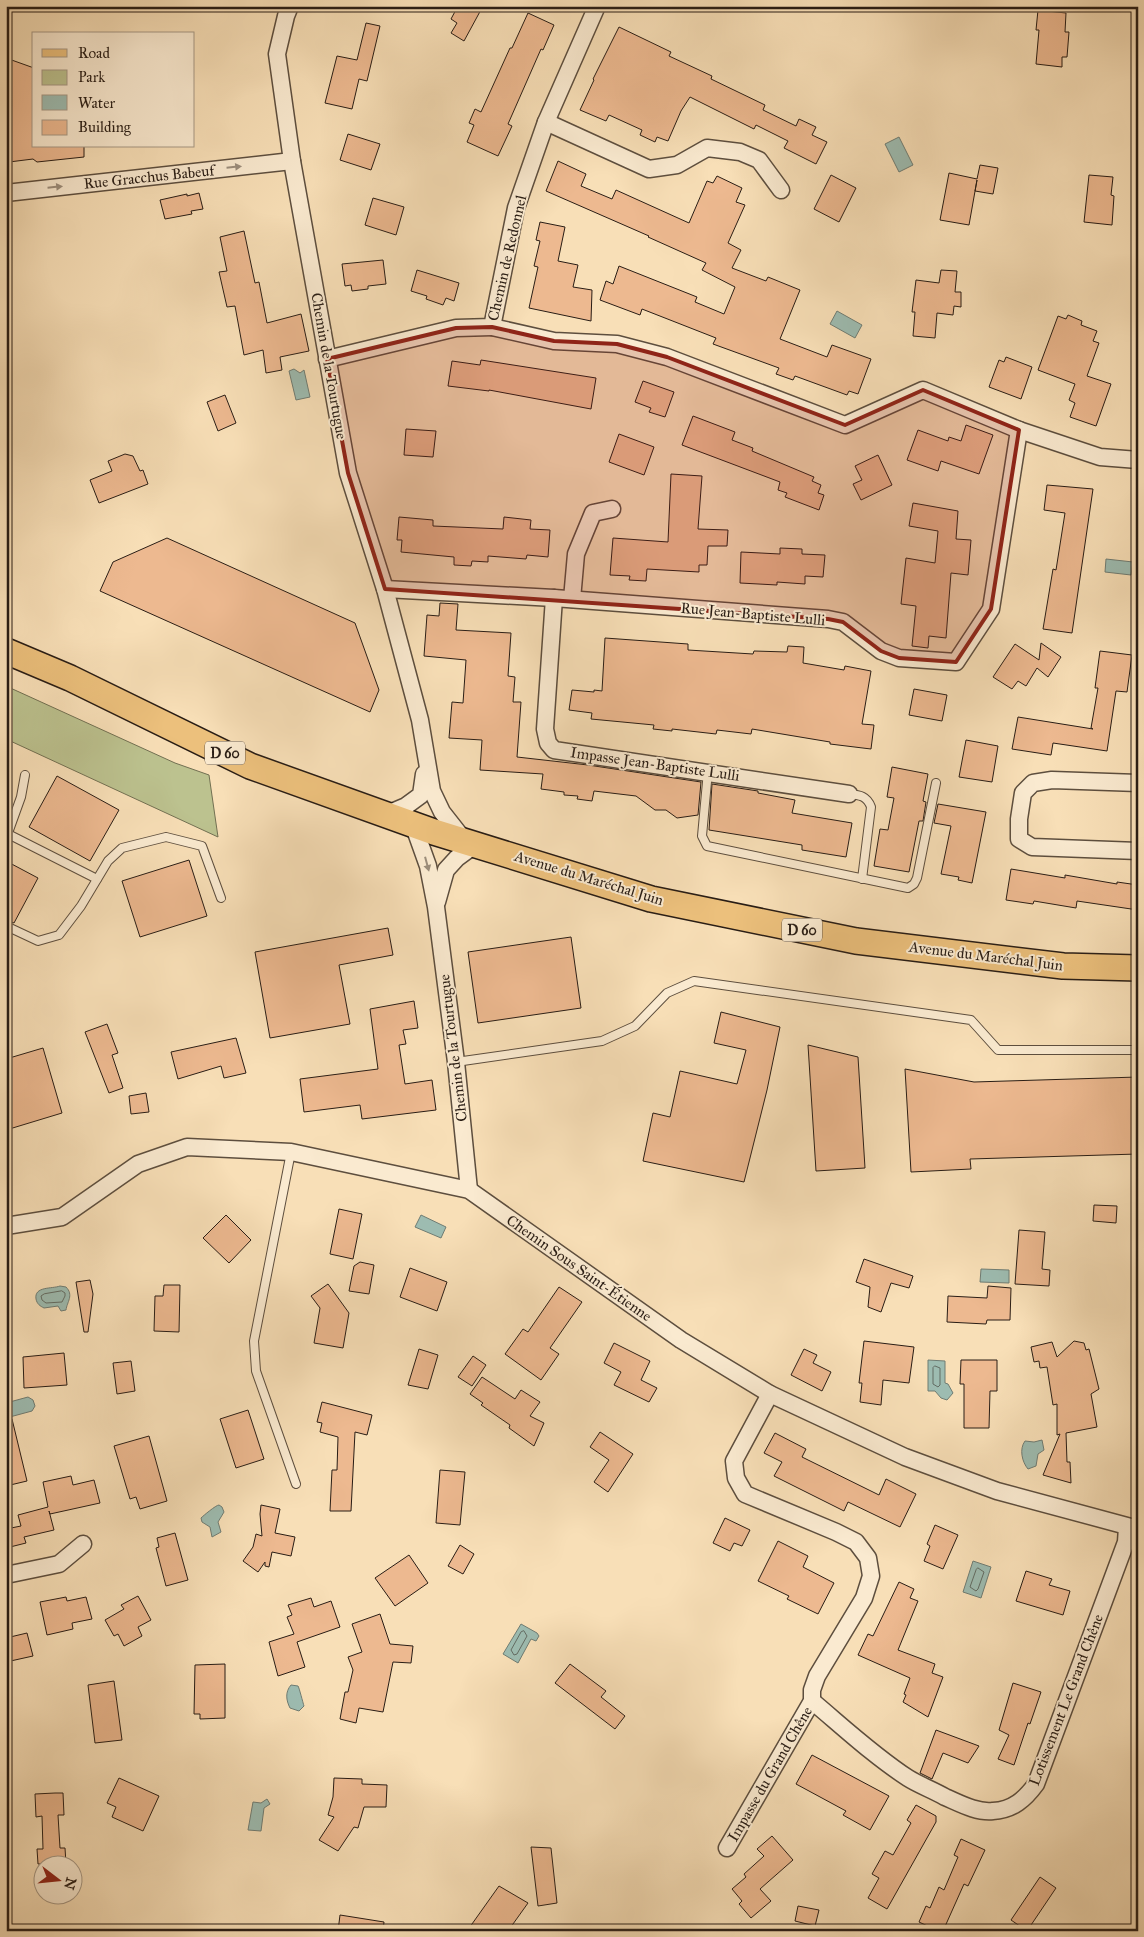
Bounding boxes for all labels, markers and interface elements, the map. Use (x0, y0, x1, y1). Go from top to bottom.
legend (32, 32, 195, 148)
text: Road (78, 44, 110, 62)
text: Park (78, 68, 105, 86)
text: Water (78, 94, 115, 112)
text: Building (78, 118, 132, 136)
street label: Rue Gracchus Babeuf (83, 161, 218, 193)
one-way arrow (226, 163, 242, 171)
one-way arrow (47, 183, 63, 191)
street label: Chemin de Redonnel (484, 193, 530, 323)
street label: Chemin de la Tourtugue (307, 291, 351, 441)
street label: Rue Jean-Baptiste Lulli (680, 599, 826, 630)
road number: D 60 (205, 741, 245, 764)
street label: Impasse Jean-Baptiste Lulli (569, 743, 741, 786)
street label: Avenue du Maréchal Juin (511, 846, 666, 910)
one-way arrow (424, 857, 432, 872)
road number: D 60 (782, 918, 822, 942)
street label: Avenue du Maréchal Juin (907, 938, 1064, 975)
street label: Chemin de la Tourtugue (435, 973, 471, 1123)
street label: Chemin Sous Saint-Étienne (503, 1210, 656, 1325)
street label: Lotissement Le Grand Chêne (1025, 1612, 1107, 1788)
street label: Impasse du Grand Chêne (724, 1703, 816, 1845)
north arrow (32, 1854, 82, 1904)
text: N (60, 1875, 80, 1892)

